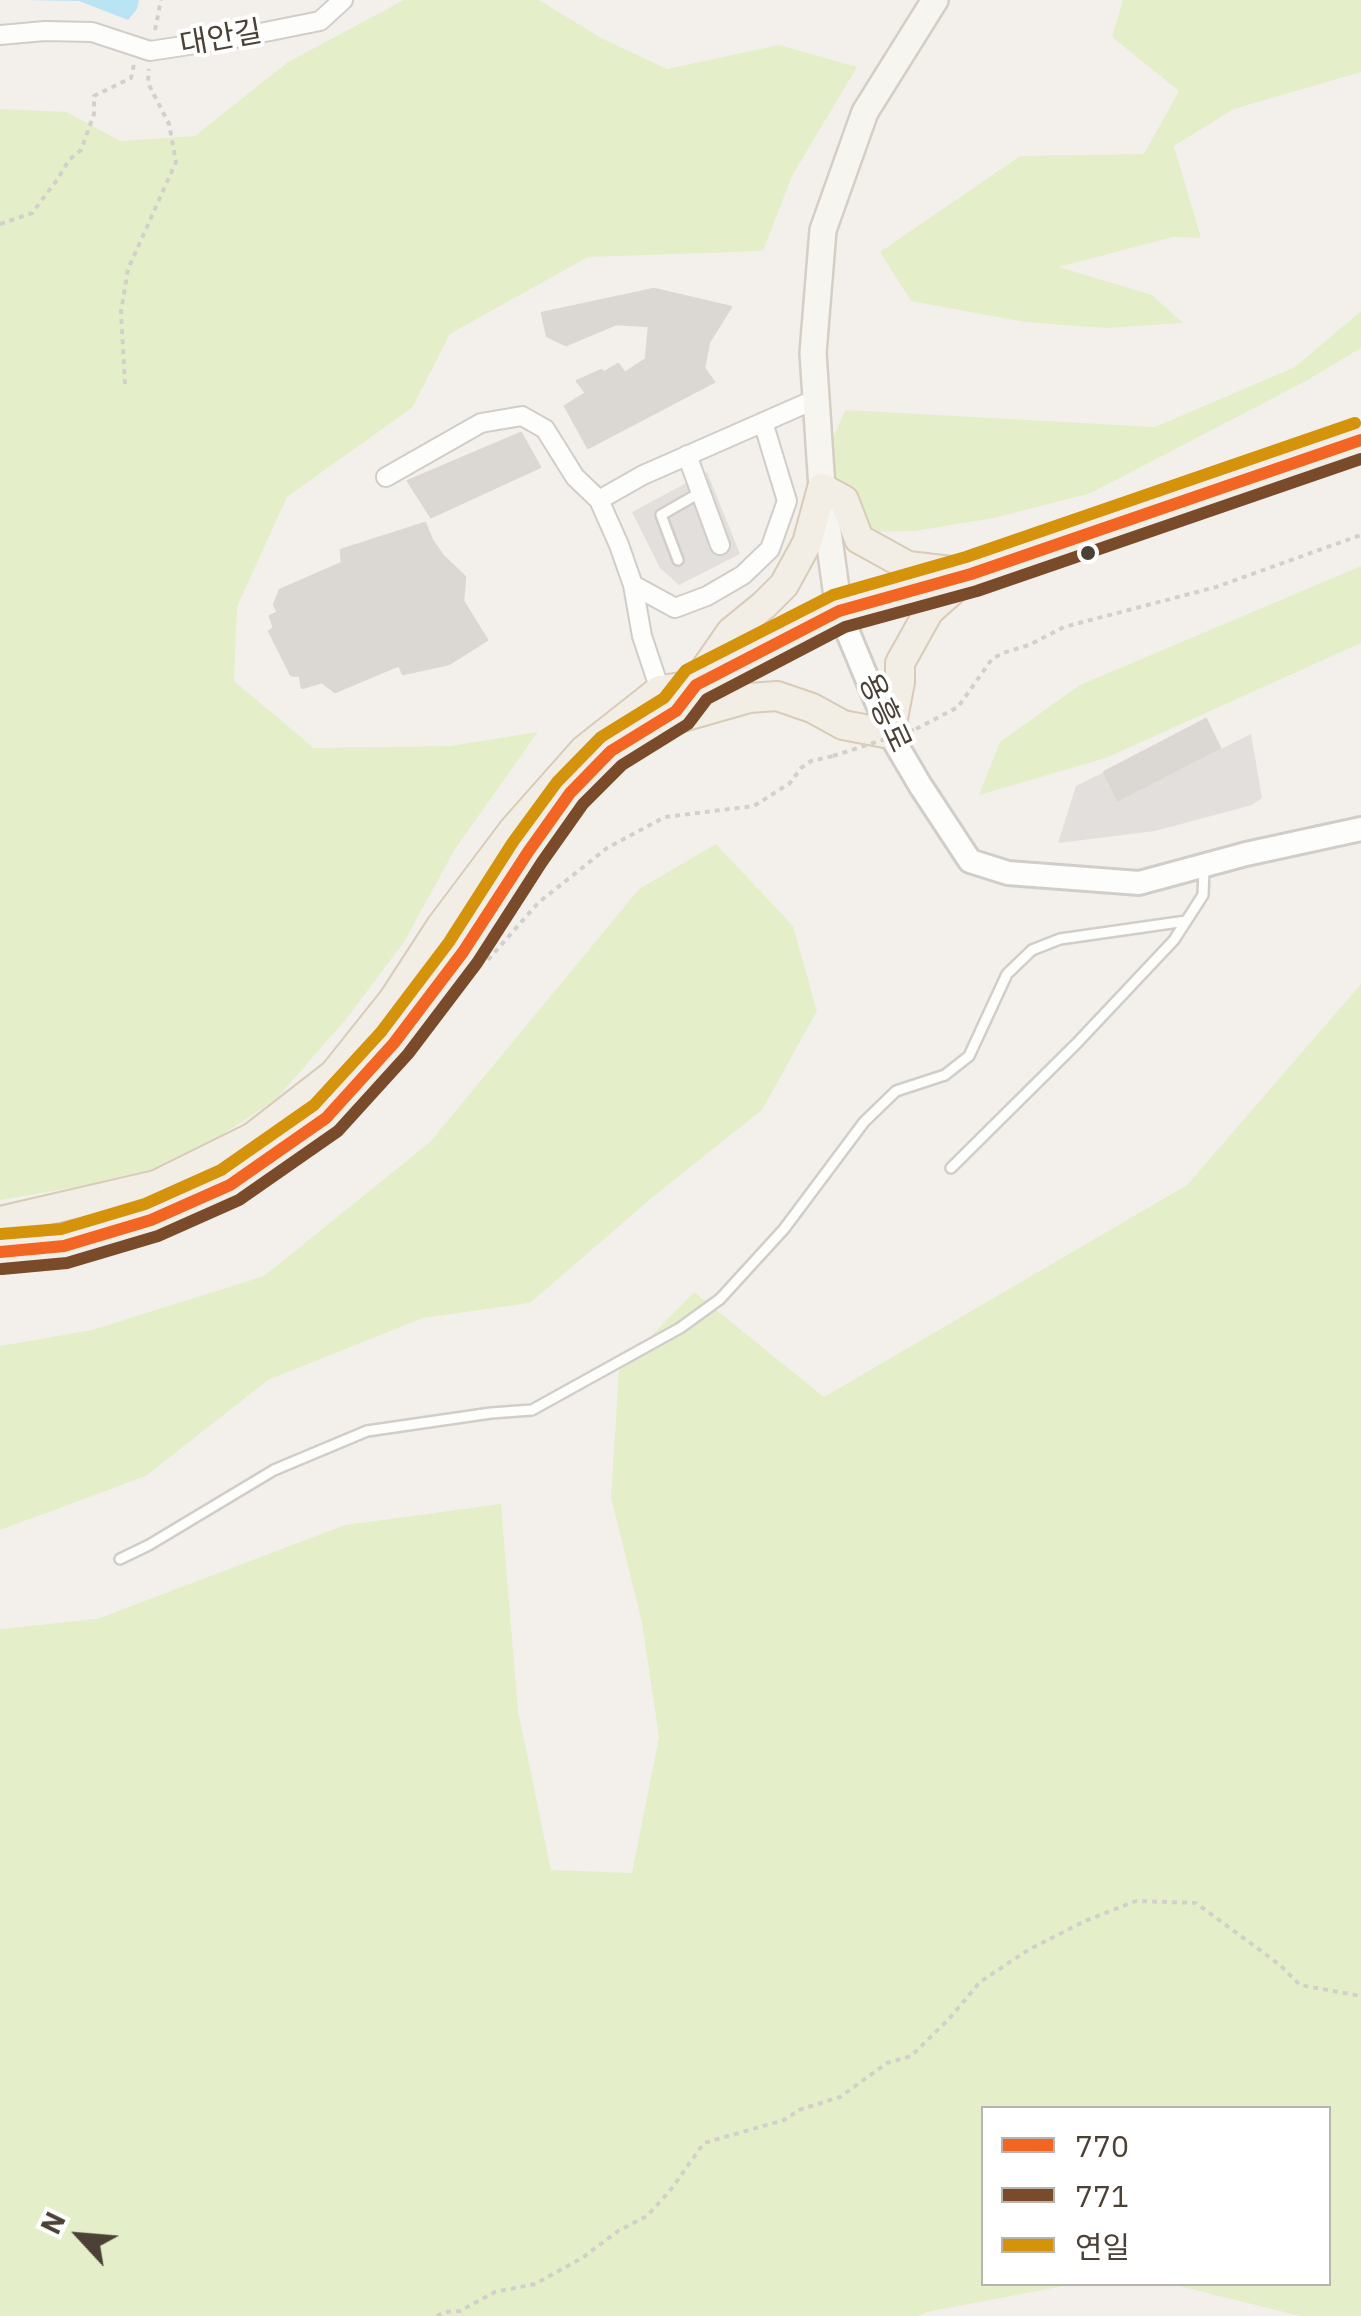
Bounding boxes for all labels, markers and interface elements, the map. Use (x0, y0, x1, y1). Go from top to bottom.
street label: 대안길 (177, 14, 265, 64)
unlabelled marker (1078, 543, 1098, 563)
street label: 용흥로 (850, 668, 918, 758)
legend (981, 2106, 1331, 2286)
text: 770 (1075, 2126, 1129, 2165)
text: 771 (1075, 2176, 1129, 2215)
north arrow (30, 2186, 130, 2286)
text: N (32, 2205, 74, 2240)
text: 연일 (1075, 2227, 1130, 2266)

